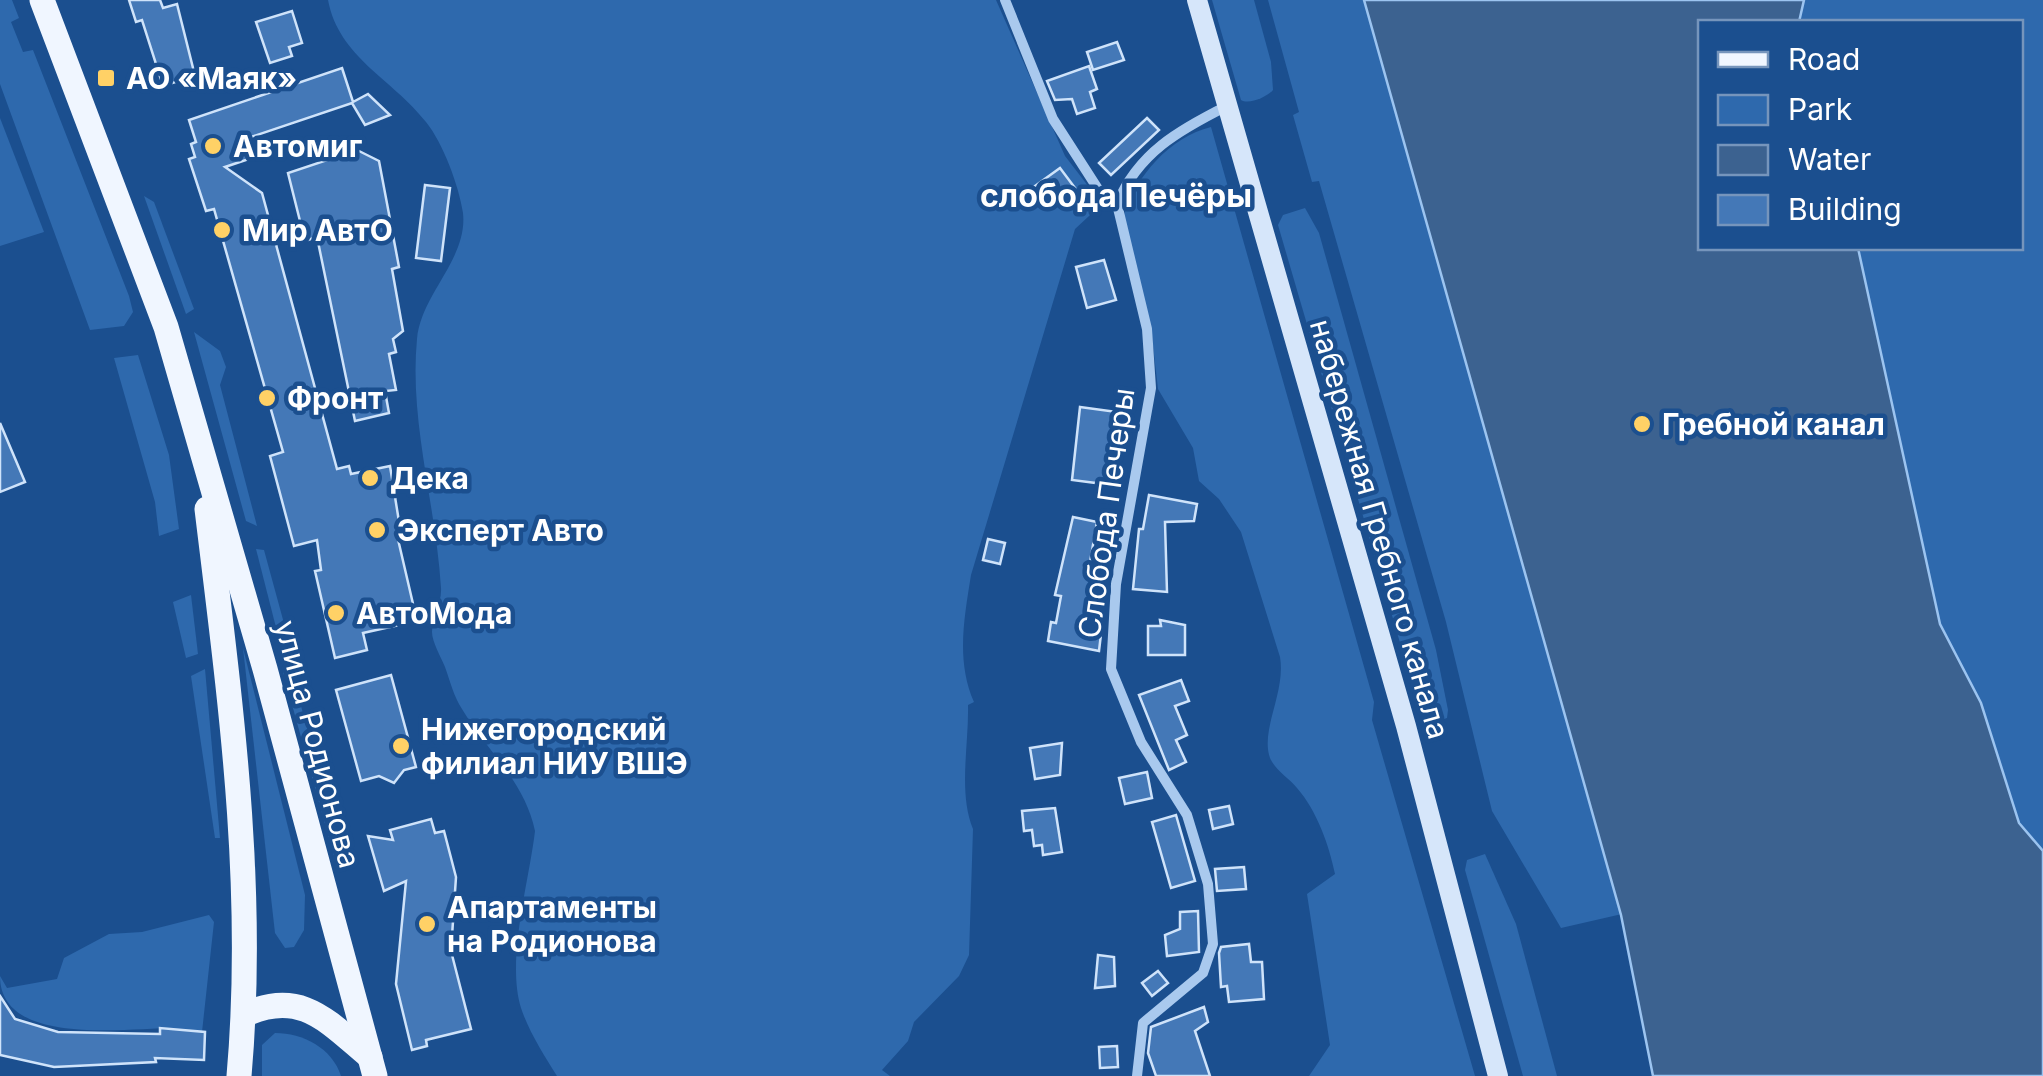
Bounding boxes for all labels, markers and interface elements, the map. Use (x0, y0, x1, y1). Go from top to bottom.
legend (1698, 20, 2023, 250)
text: Road (1788, 41, 1860, 77)
place label: АО «Маяк» (126, 60, 297, 96)
marker: АО «Маяк» (95, 67, 117, 89)
text: Park (1788, 91, 1853, 127)
place label: Автомиг (233, 128, 363, 164)
marker: Автомиг (202, 135, 224, 157)
text: Water (1788, 141, 1871, 177)
district label: слобода Печёры (980, 176, 1252, 215)
text: Building (1788, 191, 1902, 227)
place label: Мир АвтО (242, 212, 393, 248)
marker: Мир АвтО (211, 219, 233, 241)
street label: набережная Гребного канала (1303, 315, 1457, 743)
place label: Фронт (287, 380, 383, 416)
street label: Слобода Печеры (1071, 386, 1141, 640)
marker: Фронт (256, 387, 278, 409)
place label: Гребной канал (1662, 406, 1885, 442)
marker: Гребной канал (1631, 413, 1653, 435)
place label: Дека (390, 460, 469, 496)
marker: Дека (359, 467, 381, 489)
place label: Эксперт Авто (397, 512, 604, 548)
marker: Эксперт Авто (366, 519, 388, 541)
place label: АвтоМода (356, 595, 512, 631)
marker: АвтоМода (325, 602, 347, 624)
street label: улица Родионова (268, 616, 368, 872)
place label: Нижегородский филиал НИУ ВШЭ (421, 711, 688, 781)
marker: Нижегородский филиал НИУ ВШЭ (390, 735, 412, 757)
place label: Апартаменты на Родионова (447, 889, 657, 959)
marker: Апартаменты на Родионова (416, 913, 438, 935)

